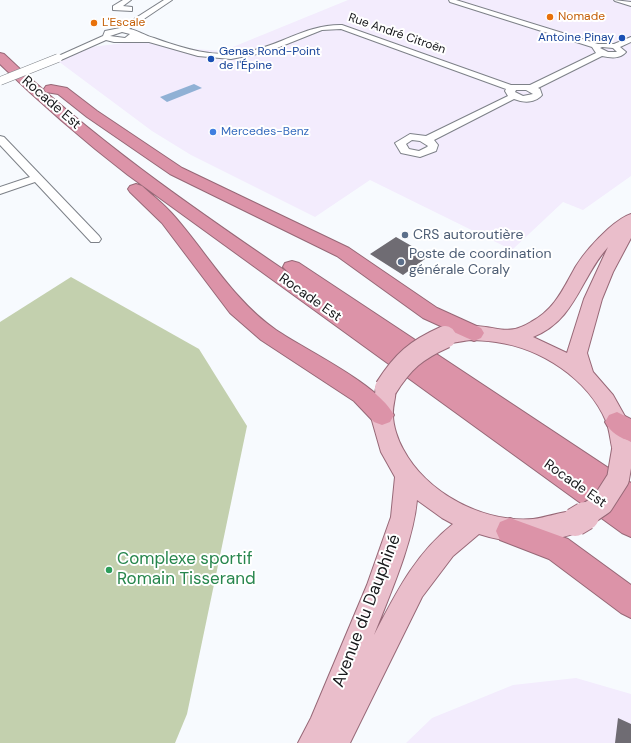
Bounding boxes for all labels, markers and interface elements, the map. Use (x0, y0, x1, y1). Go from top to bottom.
place label: Nomade (558, 10, 605, 24)
street label: Rue André Citroën (347, 11, 447, 57)
marker: Nomade (545, 12, 555, 22)
place label: L'Escale (102, 16, 145, 30)
marker: L'Escale (89, 18, 99, 28)
place label: Antoine Pinay (538, 31, 614, 45)
marker: Antoine Pinay (617, 33, 627, 43)
place label: Genas Rond-Point de l'Épine (219, 45, 321, 73)
marker: Genas Rond-Point de l'Épine (206, 54, 216, 64)
street label: Rocade Est (18, 73, 84, 133)
place label: Mercedes-Benz (221, 125, 309, 139)
marker: Mercedes-Benz (208, 127, 218, 137)
place label: CRS autoroutière (413, 227, 523, 243)
marker: CRS autoroutière (400, 230, 410, 240)
place label: Poste de coordination générale Coraly (409, 246, 551, 278)
marker: Poste de coordination générale Coraly (396, 257, 406, 267)
street label: Rocade Est (276, 270, 344, 326)
street label: Rocade Est (541, 456, 609, 512)
street label: Avenue du Dauphiné (328, 532, 406, 690)
place label: Complexe sportif Romain Tisserand (117, 550, 256, 590)
marker: Complexe sportif Romain Tisserand (104, 565, 114, 575)

